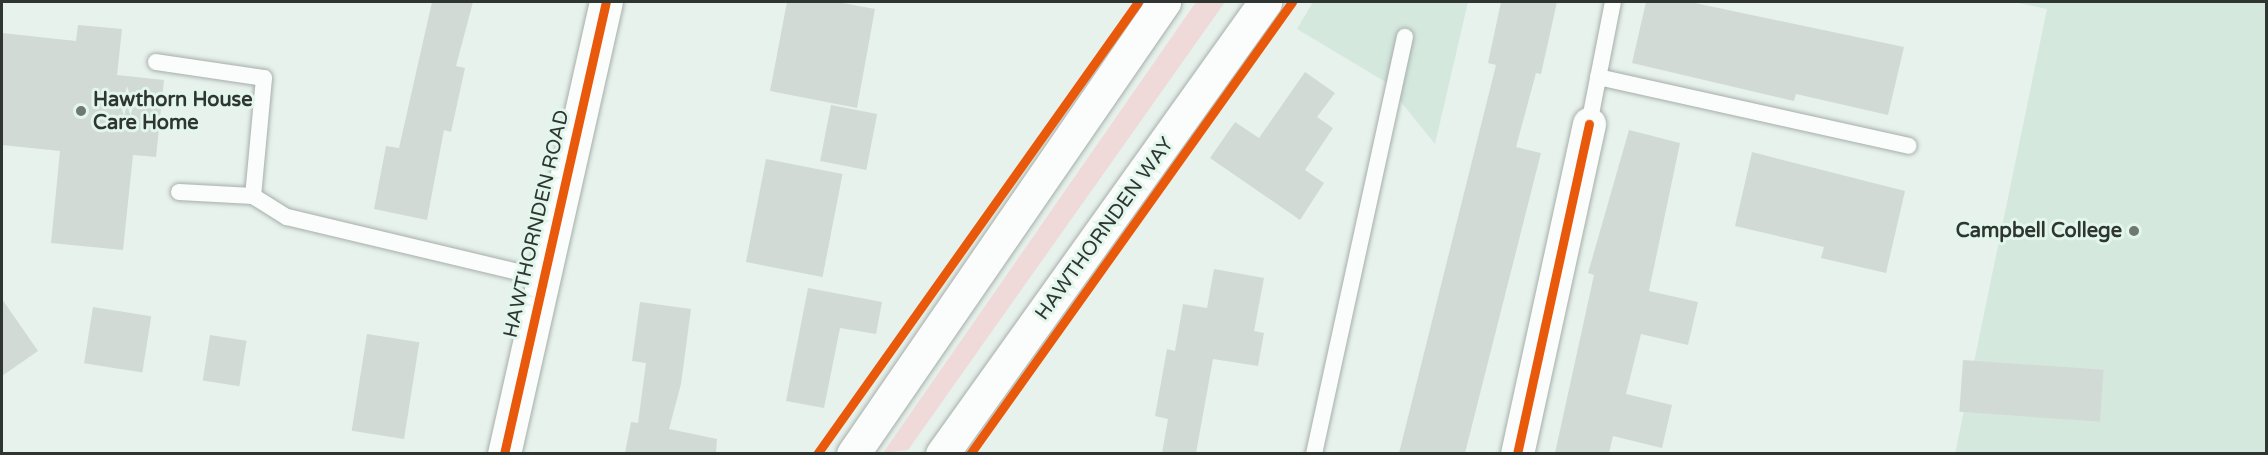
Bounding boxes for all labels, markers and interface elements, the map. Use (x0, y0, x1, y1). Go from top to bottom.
place label: Hawthorn House Care Home (93, 88, 253, 135)
marker: Hawthorn House Care Home (74, 104, 88, 118)
street label: HAWTHORNDEN ROAD (499, 108, 575, 340)
street label: HAWTHORNDEN WAY (1031, 133, 1179, 325)
place label: Campbell College (1956, 219, 2122, 243)
marker: Campbell College (2127, 224, 2141, 238)

